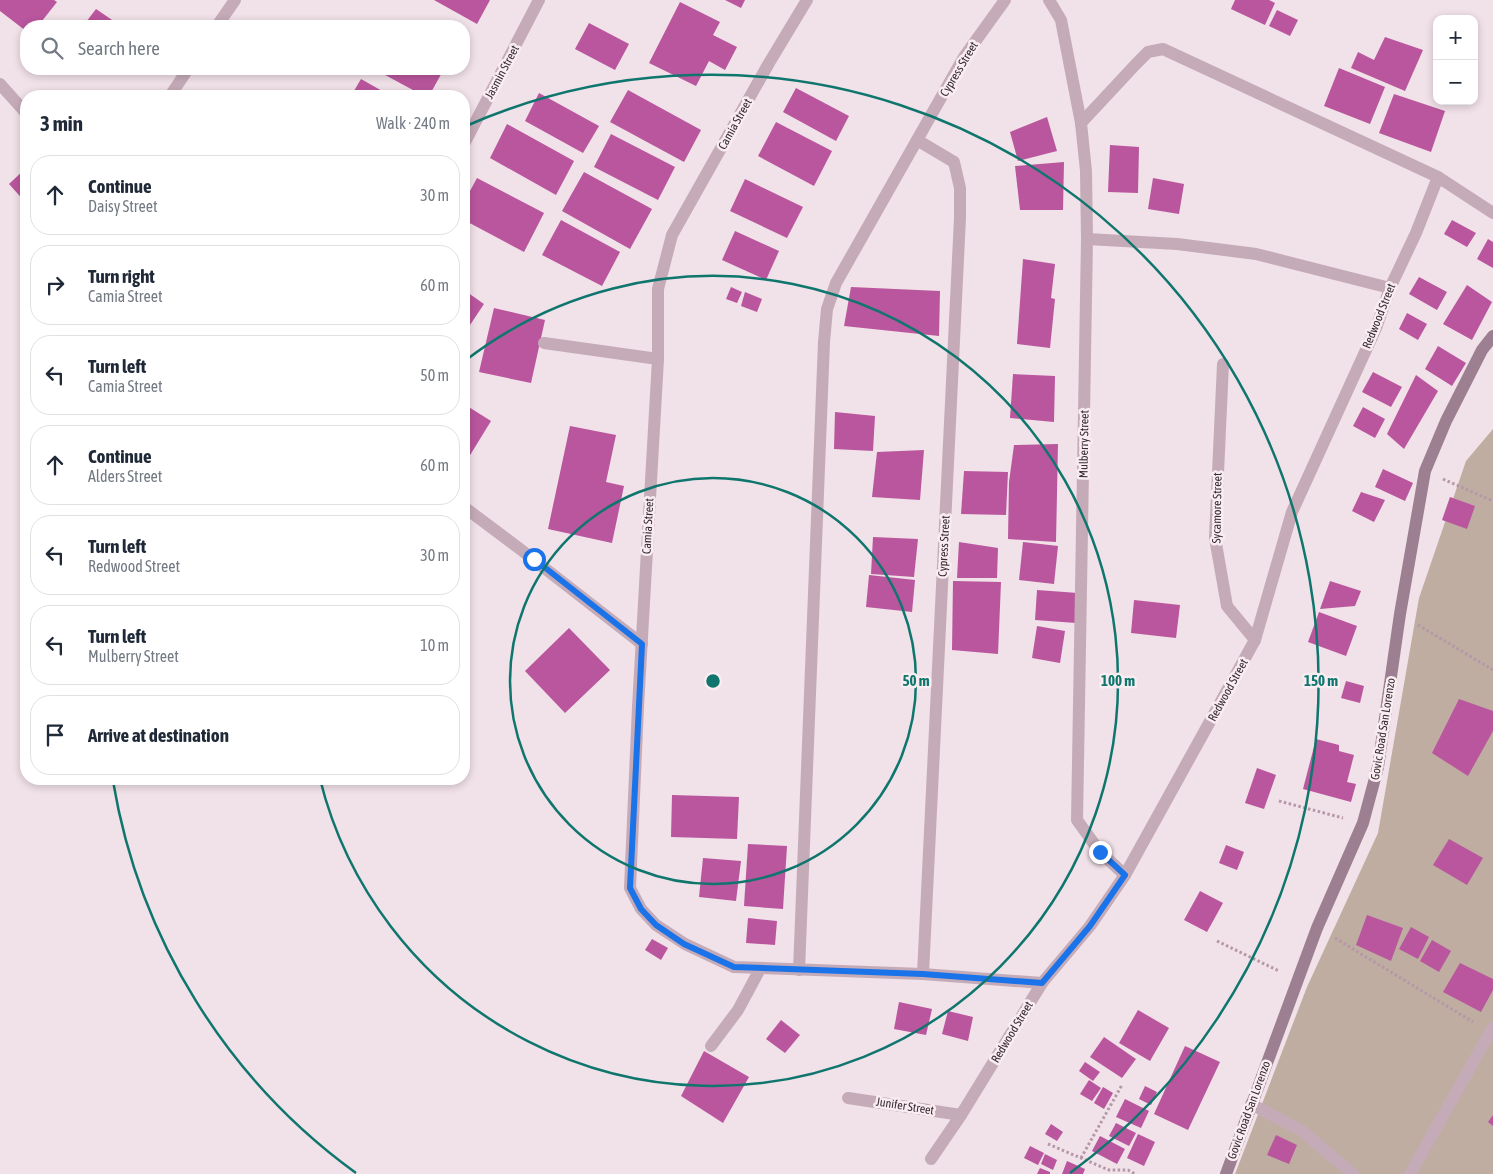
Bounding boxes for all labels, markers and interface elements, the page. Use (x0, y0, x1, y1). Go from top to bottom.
map controls (1433, 15, 1478, 105)
button: + (1433, 15, 1478, 60)
search box (20, 20, 470, 75)
icon: search (38, 34, 66, 62)
text: Search here (78, 37, 160, 59)
street label: Cypress Street (937, 39, 981, 99)
street label: Jasmin Street (482, 42, 522, 101)
button: − (1433, 60, 1478, 105)
street label: Camia Street (715, 96, 755, 152)
text: 3 min (40, 111, 83, 135)
text: Walk · 240 m (376, 114, 450, 132)
text: Continue (88, 175, 152, 197)
icon: ahead (41, 181, 69, 209)
text: 30 m (420, 186, 449, 204)
text: Daisy Street (88, 197, 158, 215)
text: Turn right (88, 265, 155, 287)
icon: right (41, 271, 69, 299)
text: 60 m (420, 276, 449, 294)
street label: Redwood Street (1360, 281, 1399, 351)
text: Camia Street (88, 287, 163, 305)
text: Turn left (88, 355, 146, 377)
icon: left (41, 361, 69, 389)
text: 50 m (420, 366, 449, 384)
text: Camia Street (88, 377, 163, 395)
street label: Mulberry Street (1076, 409, 1092, 478)
text: Continue (88, 445, 152, 467)
icon: ahead (41, 451, 69, 479)
text: 60 m (420, 456, 449, 474)
text: Alders Street (88, 467, 162, 485)
street label: Sycamore Street (1209, 472, 1225, 544)
street label: Camia Street (640, 497, 656, 554)
street label: Cypress Street (935, 514, 953, 577)
text: Turn left (88, 535, 146, 557)
icon: left (41, 541, 69, 569)
text: 30 m (420, 546, 449, 564)
route start (523, 548, 546, 571)
text: Redwood Street (88, 557, 180, 575)
text: Turn left (88, 625, 146, 647)
icon: left (41, 631, 69, 659)
text: 10 m (420, 636, 449, 654)
text: Mulberry Street (88, 647, 179, 665)
street label: Redwood Street (1205, 656, 1251, 724)
centre of rings (704, 672, 722, 690)
text: 50 m (903, 672, 930, 689)
text: 100 m (1101, 672, 1135, 689)
text: 150 m (1304, 672, 1338, 689)
street label: Govic Road San Lorenzo (1368, 677, 1398, 781)
icon: arrive (41, 721, 69, 749)
text: Arrive at destination (88, 724, 229, 746)
route end (1089, 841, 1112, 864)
street label: Redwood Street (988, 998, 1036, 1065)
street label: Govic Road San Lorenzo (1225, 1059, 1273, 1161)
street label: Junifer Street (875, 1095, 936, 1118)

